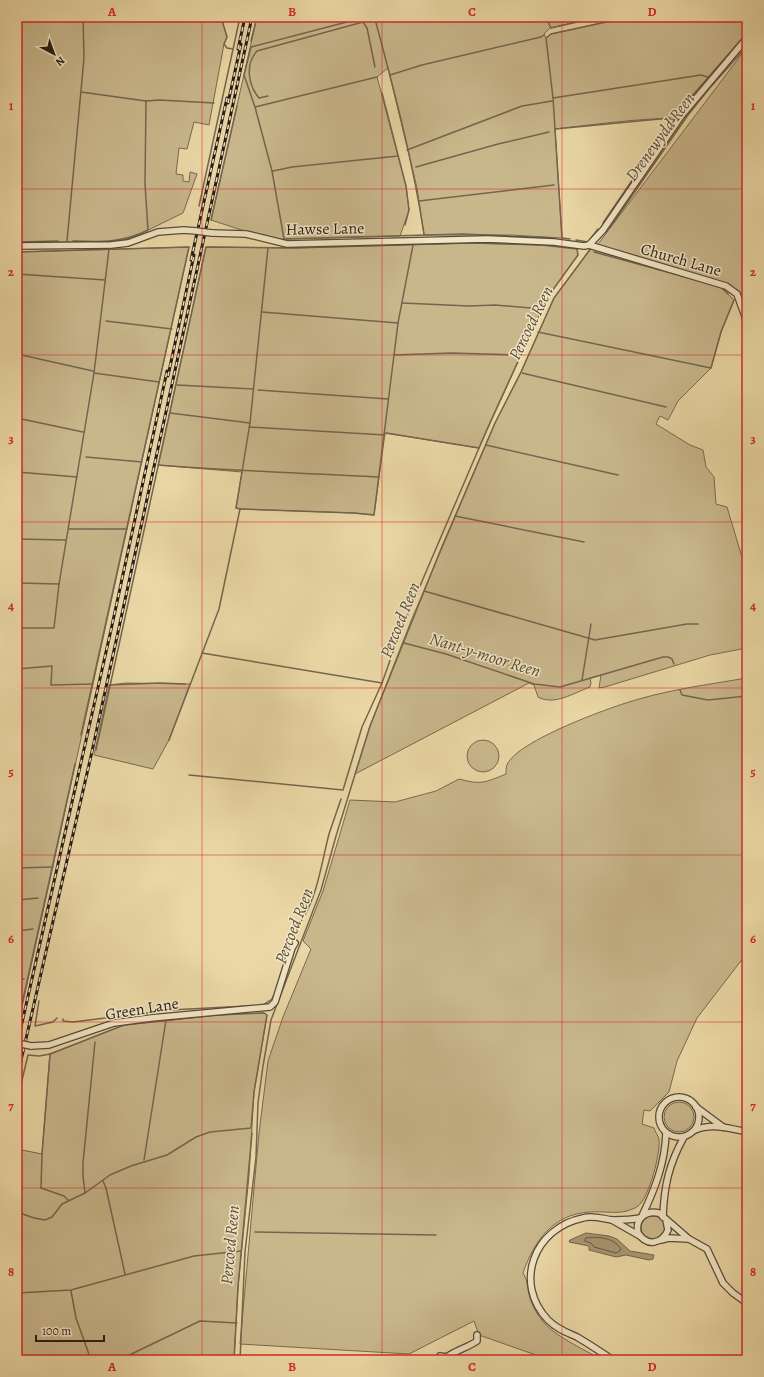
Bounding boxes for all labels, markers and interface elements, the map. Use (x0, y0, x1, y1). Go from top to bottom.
text: A (107, 3, 117, 20)
text: B (288, 3, 296, 20)
text: C (468, 3, 476, 20)
text: D (647, 3, 657, 20)
north arrow (34, 34, 74, 74)
text: N (52, 53, 68, 69)
water label: Drenewydd Reen (620, 88, 700, 186)
text: 1 (9, 97, 14, 114)
text: 1 (751, 97, 756, 114)
street label: Hawse Lane (286, 217, 364, 241)
street label: Church Lane (638, 238, 724, 282)
text: 2 (8, 263, 15, 280)
text: 2 (750, 263, 757, 280)
water label: Percoed Reen (503, 282, 559, 364)
text: 3 (8, 430, 14, 447)
text: 3 (750, 430, 756, 447)
water label: Percoed Reen (374, 579, 426, 661)
text: 4 (8, 597, 14, 614)
text: 4 (750, 597, 756, 614)
water label: Nant-y-moor Reen (427, 627, 543, 683)
text: 5 (8, 763, 14, 780)
text: 5 (750, 763, 756, 780)
water label: Percoed Reen (269, 885, 319, 967)
text: 6 (8, 930, 14, 947)
text: 6 (750, 930, 756, 947)
street label: Green Lane (104, 992, 180, 1026)
text: 7 (8, 1097, 14, 1114)
text: 7 (750, 1097, 756, 1114)
water label: Percoed Reen (215, 1204, 245, 1286)
text: 8 (8, 1263, 14, 1280)
text: 8 (750, 1263, 756, 1280)
scale bar (36, 1317, 104, 1343)
text: 100 m (42, 1323, 71, 1339)
text: A (107, 1358, 117, 1375)
text: B (288, 1358, 296, 1375)
text: C (468, 1358, 476, 1375)
text: D (647, 1358, 657, 1375)

